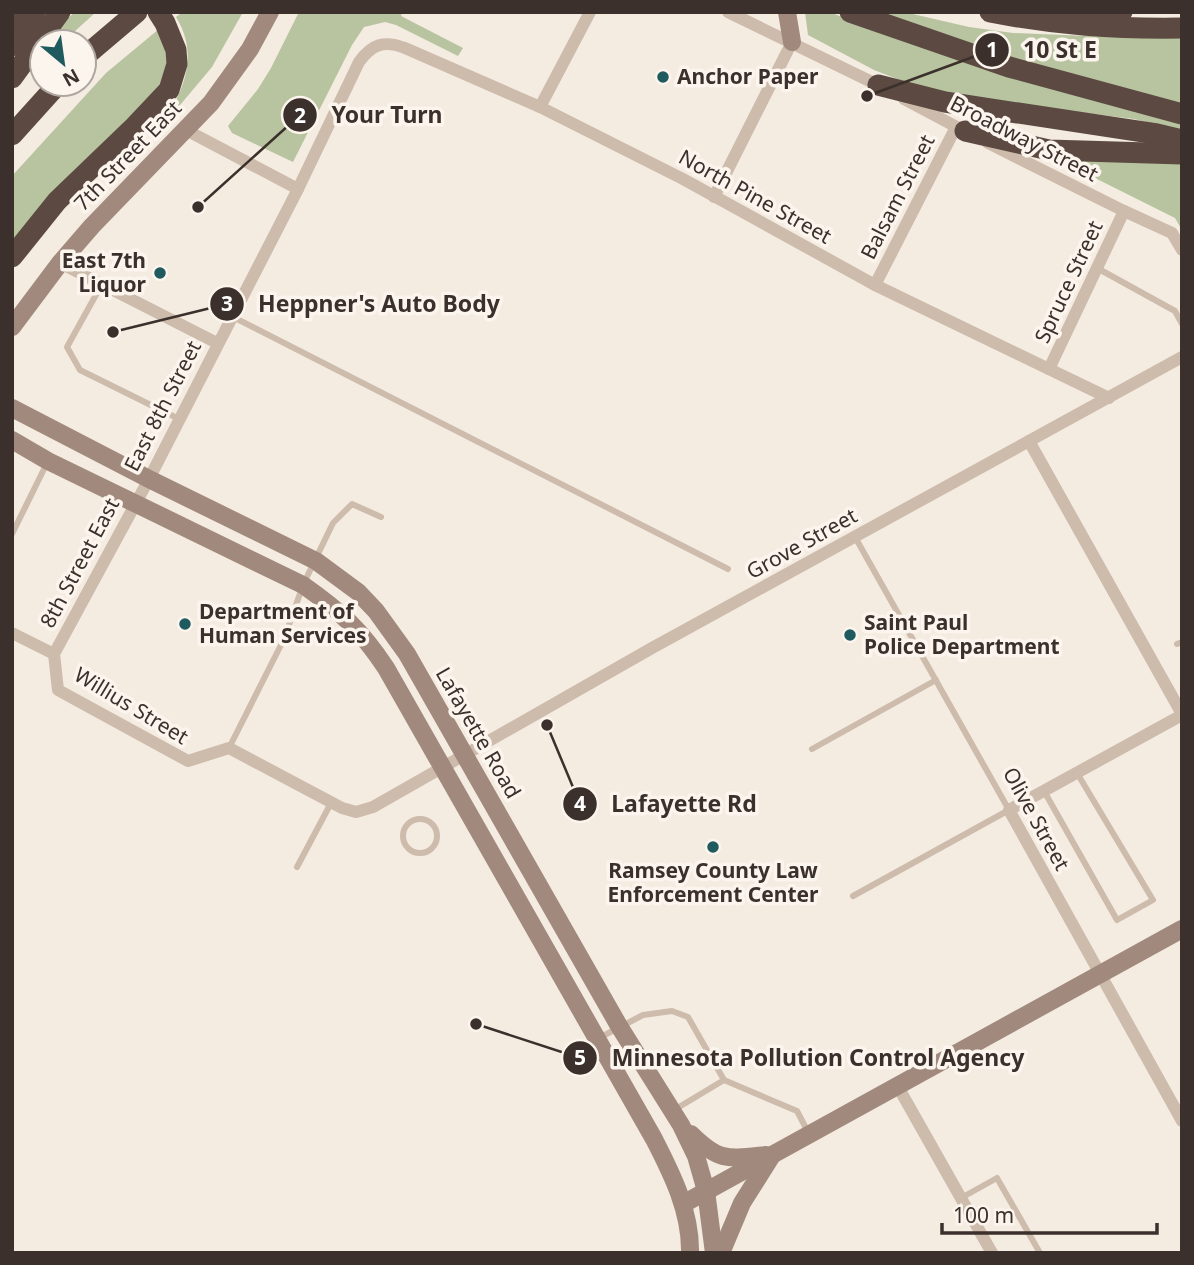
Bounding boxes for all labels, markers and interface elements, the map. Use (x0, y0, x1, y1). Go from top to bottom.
north arrow (28, 28, 98, 98)
callout: 10 St E (974, 28, 1111, 72)
text: 10 St E (1023, 33, 1097, 65)
text: 1 (986, 35, 998, 63)
place label: Anchor Paper (677, 62, 819, 90)
text: N (58, 63, 84, 93)
marker: Anchor Paper (655, 69, 671, 85)
street label: Broadway Street (946, 89, 1104, 188)
callout: Your Turn (283, 93, 457, 137)
street label: 7th Street East (67, 94, 187, 217)
text: Your Turn (331, 98, 443, 130)
text: 2 (294, 101, 306, 129)
street label: Balsam Street (854, 129, 941, 264)
street label: North Pine Street (674, 143, 837, 250)
street label: Spruce Street (1027, 215, 1109, 347)
place label: East 7th Liquor (62, 246, 147, 298)
marker: East 7th Liquor (152, 265, 168, 281)
callout: Heppner's Auto Body (209, 282, 514, 326)
text: Heppner's Auto Body (258, 287, 501, 319)
text: 3 (221, 289, 233, 317)
street label: East 8th Street (117, 335, 207, 476)
street label: 8th Street East (33, 492, 125, 632)
street label: Grove Street (741, 501, 862, 585)
place label: Department of Human Services (199, 597, 367, 649)
place label: Saint Paul Police Department (864, 608, 1060, 660)
marker: Department of Human Services (177, 616, 193, 632)
marker: Saint Paul Police Department (842, 627, 858, 643)
street label: Willius Street (69, 660, 194, 750)
street label: Lafayette Road (430, 662, 528, 803)
street label: Olive Street (997, 762, 1077, 875)
callout: Lafayette Rd (563, 782, 771, 826)
text: Lafayette Rd (611, 787, 757, 819)
text: 4 (574, 789, 586, 817)
marker: Ramsey County Law Enforcement Center (705, 839, 721, 855)
place label: Ramsey County Law Enforcement Center (608, 856, 819, 908)
callout: Minnesota Pollution Control Agency (563, 1036, 1038, 1080)
text: Minnesota Pollution Control Agency (612, 1041, 1025, 1073)
text: 5 (574, 1043, 586, 1071)
scale bar (942, 1192, 1157, 1236)
text: 100 m (953, 1201, 1014, 1229)

